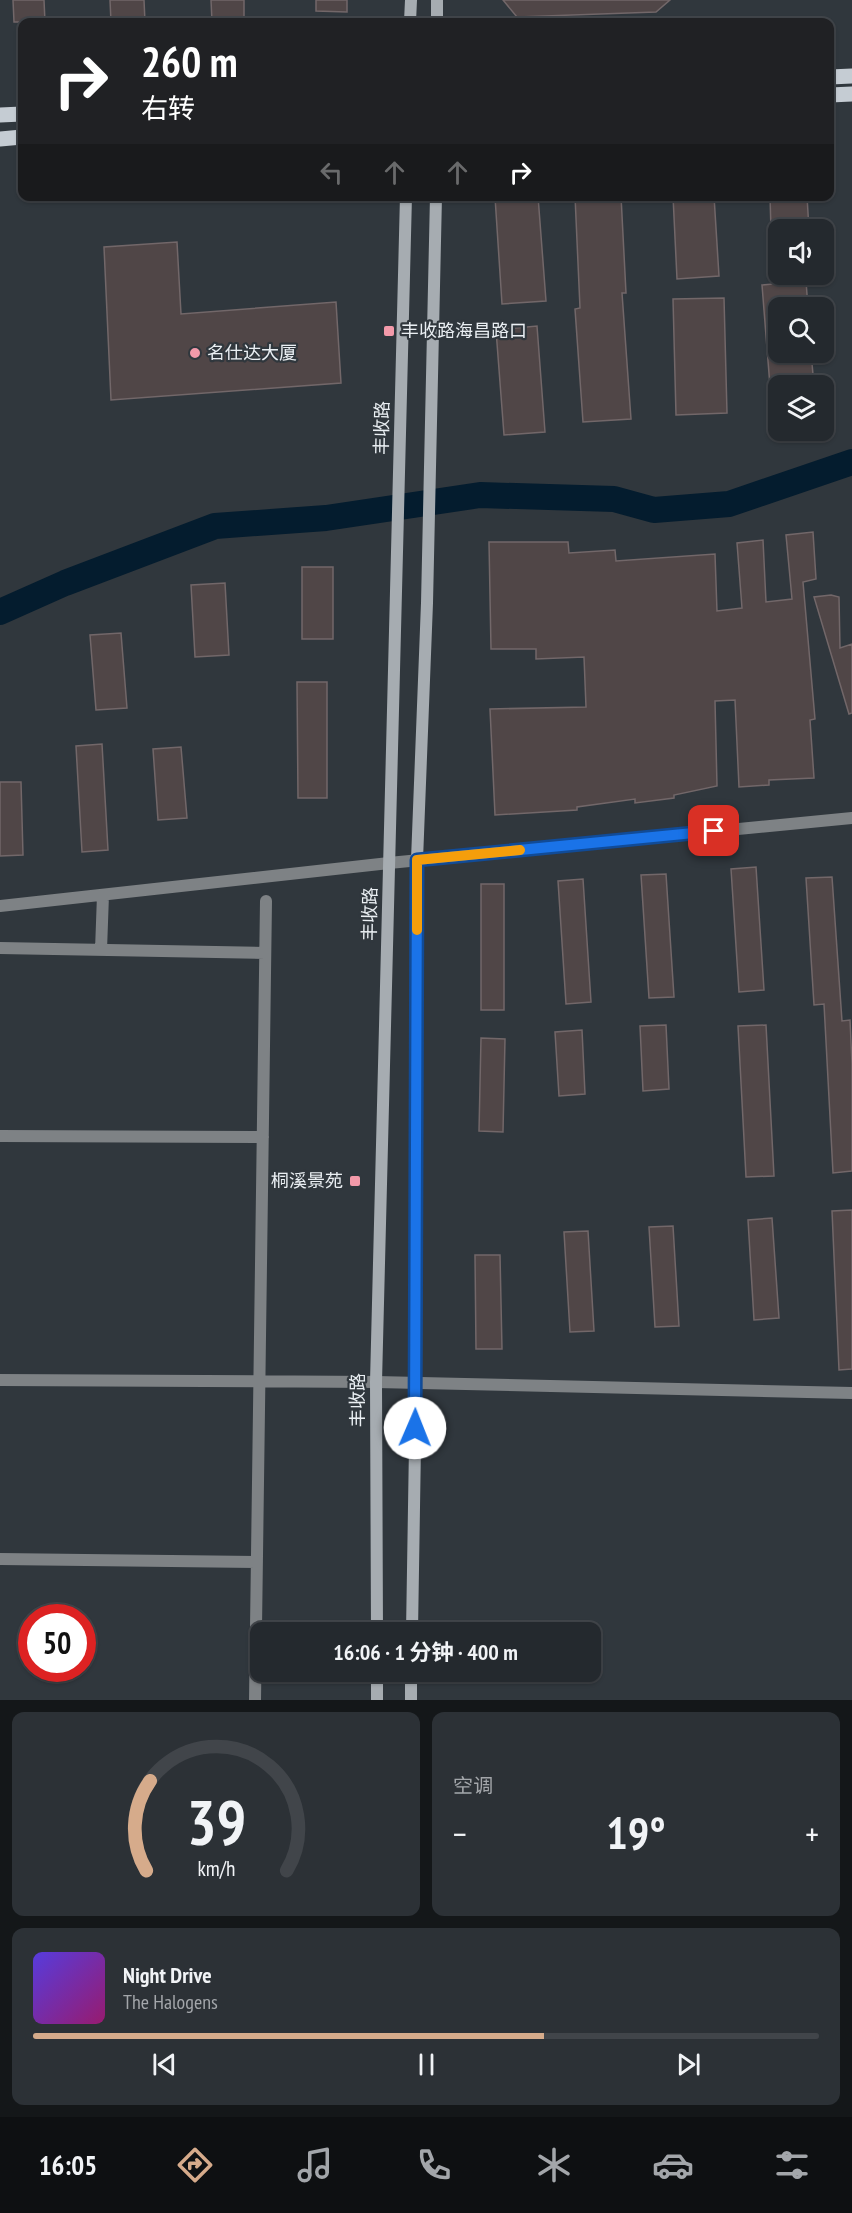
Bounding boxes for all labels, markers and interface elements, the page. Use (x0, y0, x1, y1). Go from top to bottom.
text: 260 m (141, 34, 238, 89)
icon: right (42, 42, 120, 120)
text: 右转 (141, 91, 195, 125)
icon: left (315, 156, 348, 189)
icon: ahead (378, 156, 411, 189)
icon: ahead (441, 156, 474, 189)
icon: right (504, 156, 537, 189)
map controls (768, 219, 834, 441)
button: sound (768, 219, 834, 285)
button: search (768, 297, 834, 363)
place label: 丰收路海昌路口 (401, 319, 527, 342)
marker: 丰收路海昌路口 (382, 324, 396, 338)
place label: 名仕达大厦 (207, 341, 297, 364)
marker: 名仕达大厦 (188, 346, 202, 360)
button: layers (768, 375, 834, 441)
street label: 丰收路 (370, 401, 393, 455)
pin (688, 805, 739, 856)
icon: arrive (697, 814, 730, 847)
street label: 丰收路 (358, 887, 381, 941)
place label: 桐溪景苑 (271, 1169, 343, 1192)
marker: 桐溪景苑 (348, 1174, 362, 1188)
street label: 丰收路 (346, 1373, 369, 1427)
position arrow (383, 1396, 447, 1460)
speed limit sign: 50 (18, 1604, 96, 1682)
text: 16:06 · 1 分钟 · 400 m (333, 1638, 518, 1666)
text: 空调 (453, 1773, 493, 1799)
text: 39 (186, 1781, 246, 1862)
text: 19° (606, 1803, 666, 1861)
text: − (453, 1812, 467, 1855)
text: + (805, 1812, 819, 1855)
text: km/h (197, 1854, 235, 1882)
text: Night Drive (123, 1961, 212, 1989)
text: The Halogens (123, 1989, 218, 2015)
icon: previous (148, 2048, 181, 2081)
icon: pause (410, 2048, 443, 2081)
icon: next (672, 2048, 705, 2081)
icon: directions (174, 2144, 216, 2186)
icon: music (294, 2144, 336, 2186)
icon: phone (413, 2144, 455, 2186)
icon: climate (533, 2144, 575, 2186)
icon: car (652, 2144, 694, 2186)
icon: filters (771, 2144, 813, 2186)
text: 16:05 (39, 2148, 97, 2182)

